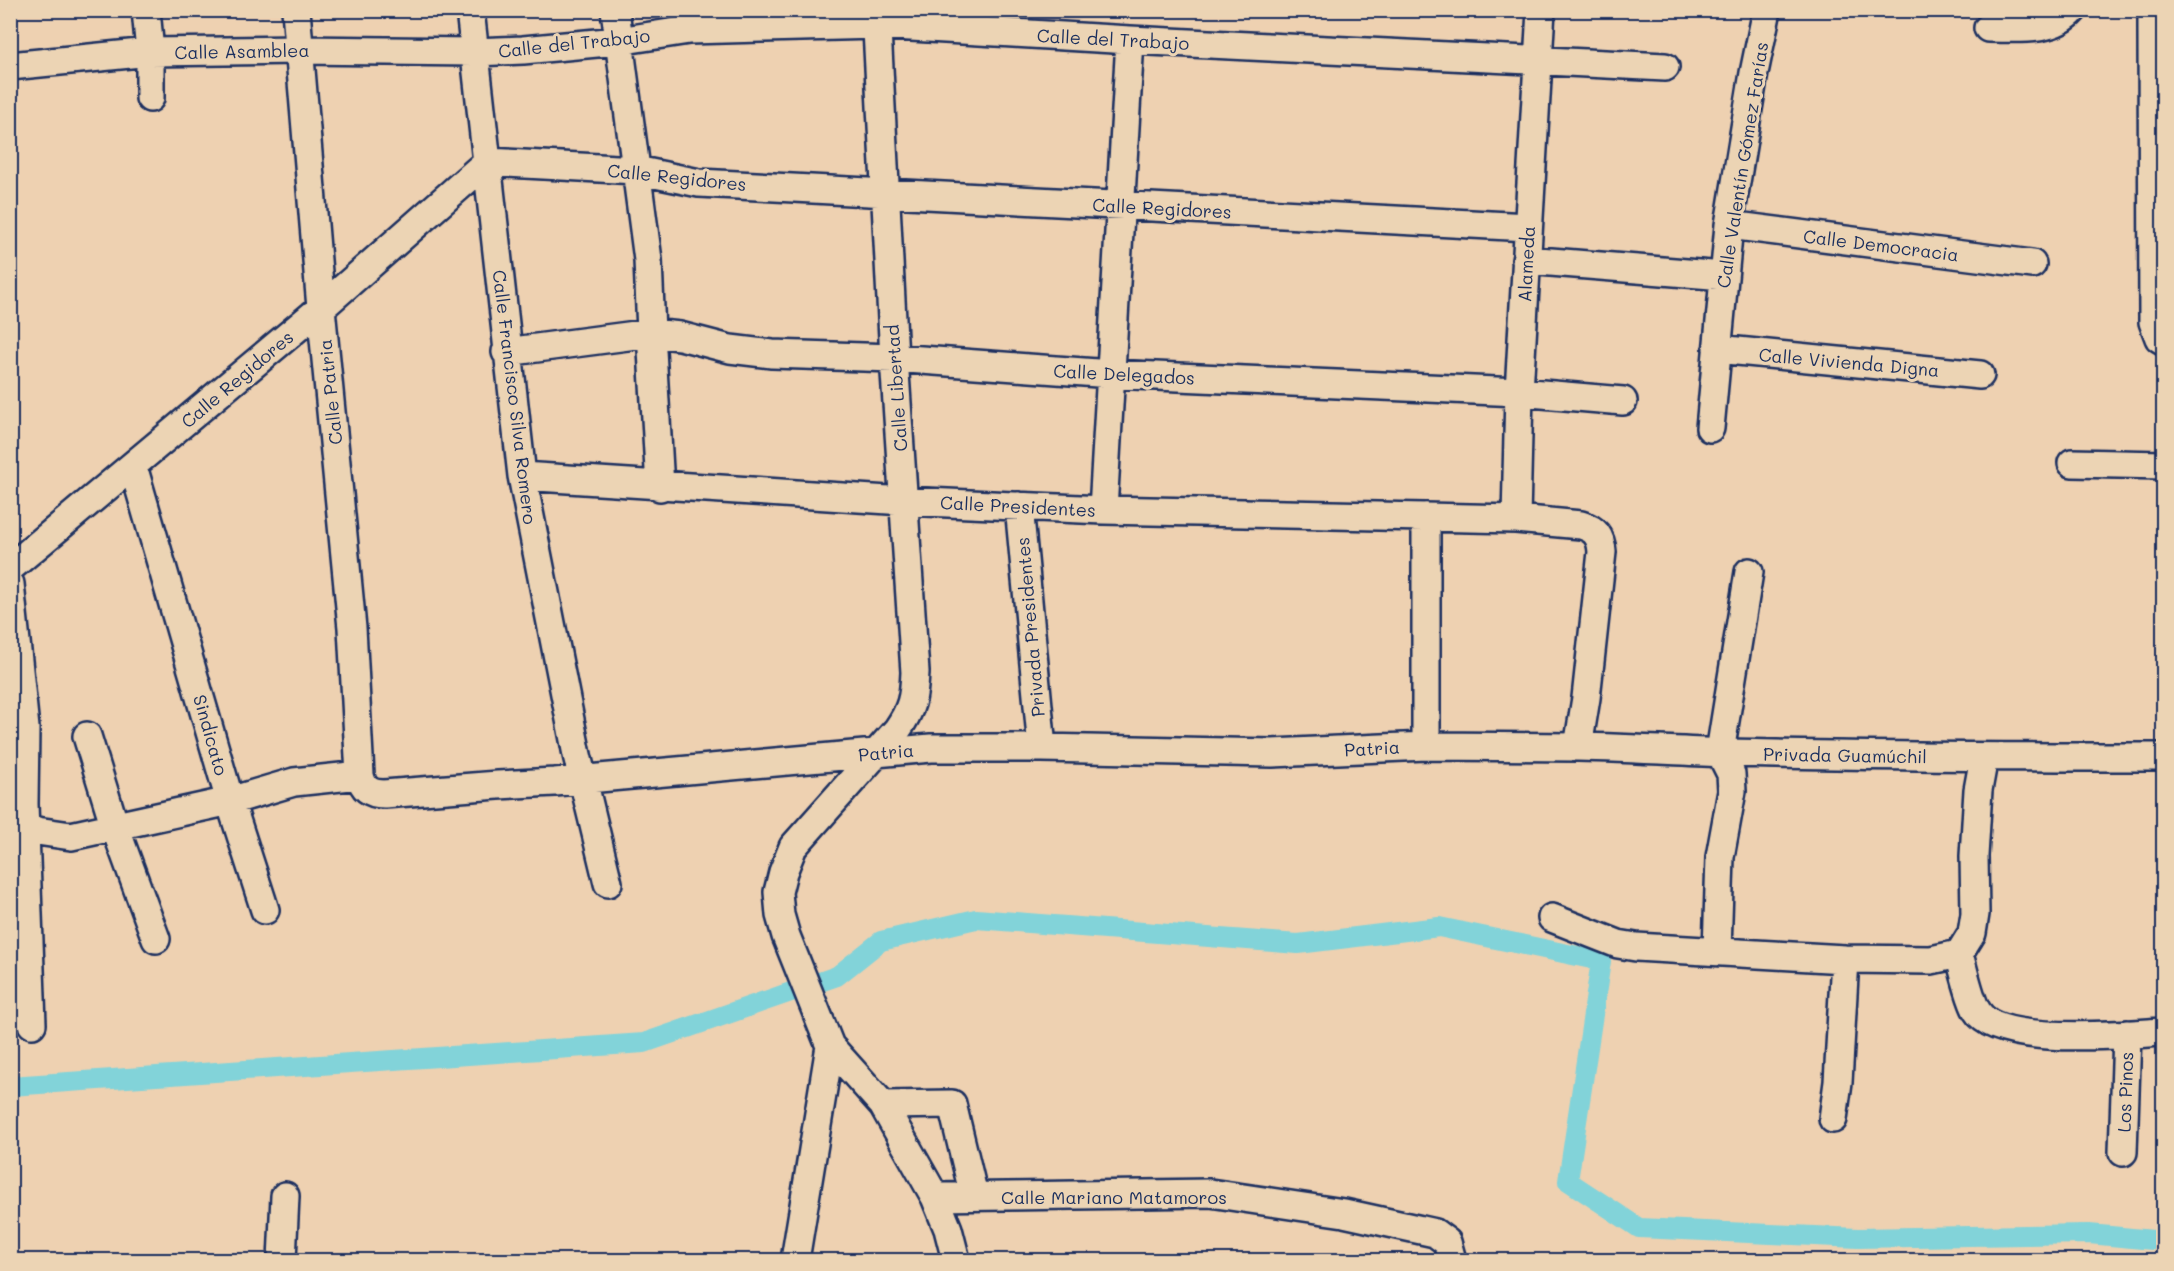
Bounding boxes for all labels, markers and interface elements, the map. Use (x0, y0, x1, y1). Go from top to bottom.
street label: Calle del Trabajo (497, 23, 651, 63)
street label: Calle del Trabajo (1036, 23, 1190, 55)
street label: Calle Asamblea (174, 38, 310, 64)
street label: Calle Valentín Gómez Farías (1711, 40, 1773, 290)
street label: Calle Regidores (606, 158, 748, 196)
street label: Calle Regidores (1092, 192, 1232, 224)
street label: Calle Democracia (1802, 224, 1960, 266)
street label: Alameda (1512, 225, 1540, 303)
street label: Calle Francisco Silva Romero (487, 268, 543, 526)
street label: Calle Libertad (880, 324, 912, 452)
street label: Calle Regidores (176, 325, 298, 433)
street label: Calle Patria (313, 338, 347, 446)
street label: Calle Vivienda Digna (1758, 342, 1940, 382)
street label: Calle Delegados (1053, 358, 1195, 390)
street label: Calle Presidentes (940, 490, 1096, 522)
street label: Privada Presidentes (1010, 536, 1050, 718)
street label: Sindicato (188, 692, 234, 778)
street label: Patria (1343, 735, 1401, 761)
street label: Patria (857, 738, 915, 766)
street label: Privada Guamúchil (1763, 742, 1927, 768)
street label: Los Pinos (2112, 1051, 2138, 1133)
street label: Calle Mariano Matamoros (1001, 1185, 1227, 1209)

